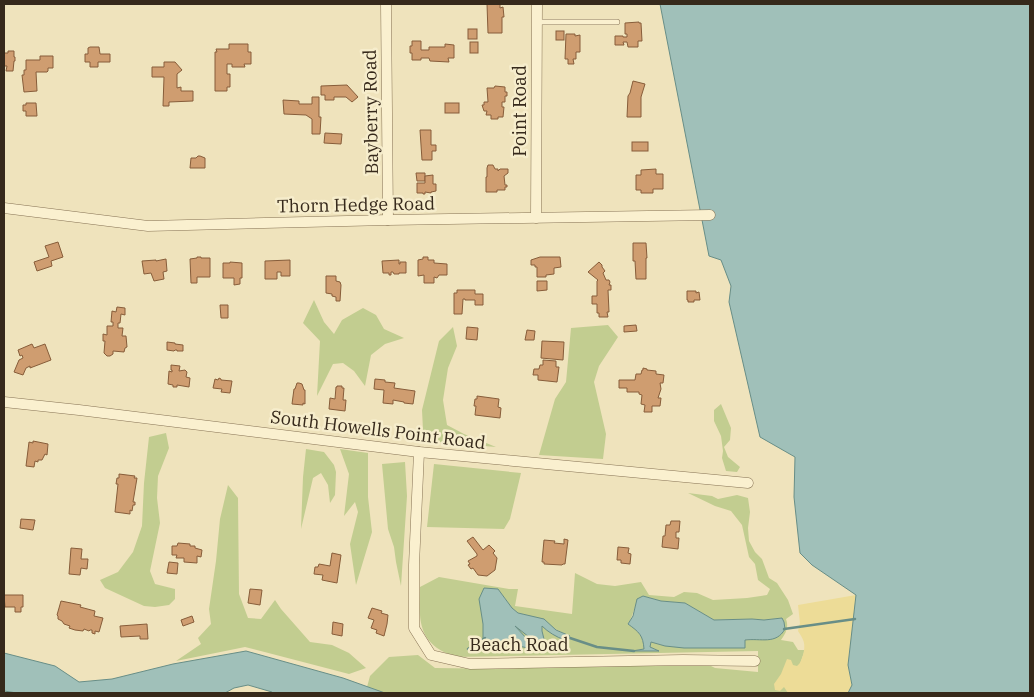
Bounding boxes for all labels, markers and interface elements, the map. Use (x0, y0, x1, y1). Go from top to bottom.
street label: Bayberry Road (358, 49, 383, 175)
street label: Point Road (508, 65, 531, 157)
street label: Thorn Hedge Road (277, 192, 435, 217)
street label: South Howells Point Road (269, 405, 487, 454)
street label: Beach Road (469, 633, 569, 656)

